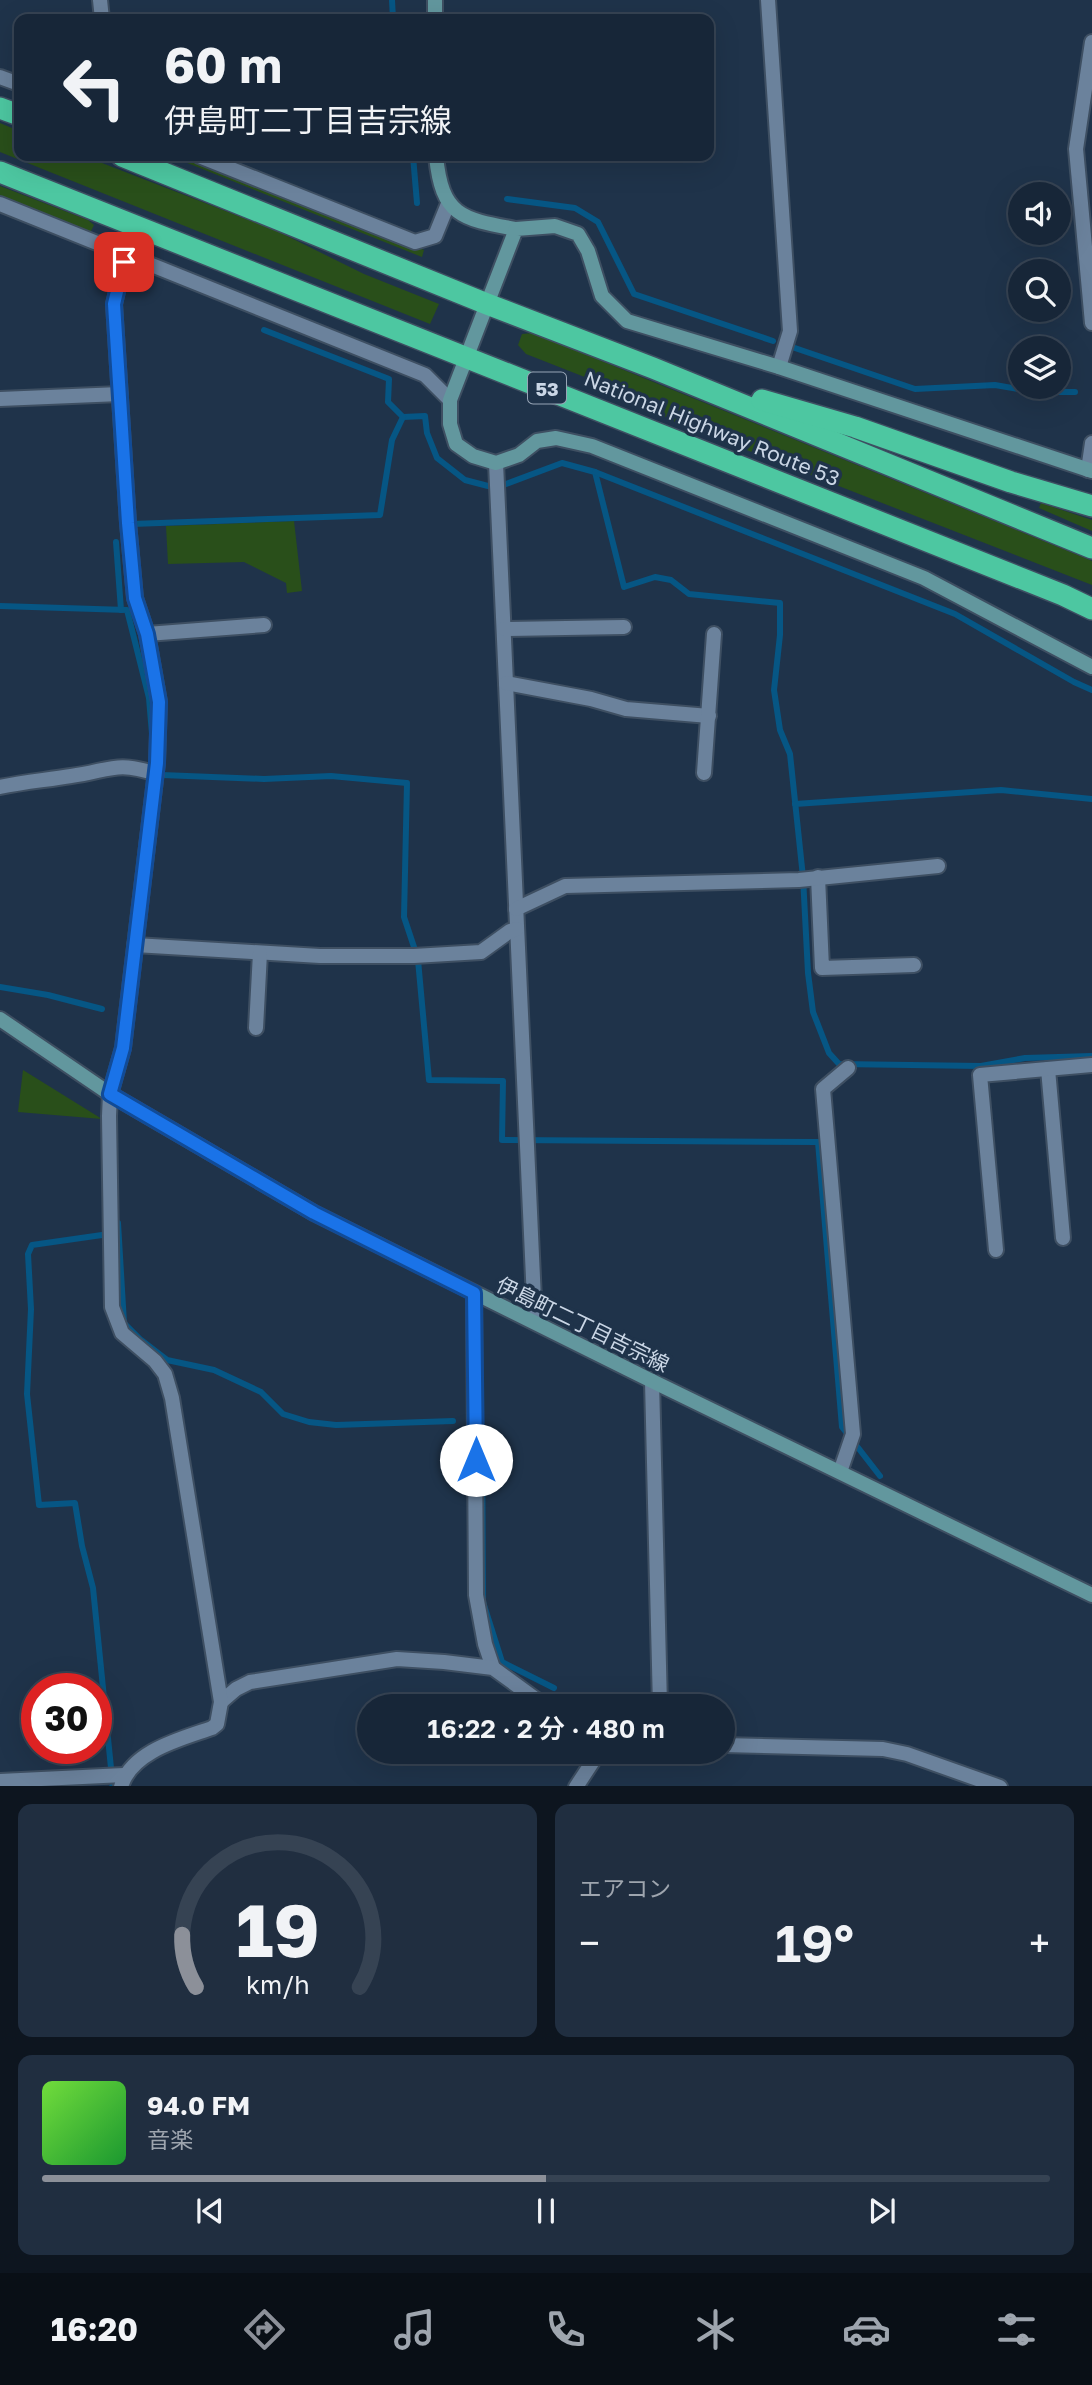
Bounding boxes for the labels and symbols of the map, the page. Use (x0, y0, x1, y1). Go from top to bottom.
pin (94, 232, 154, 292)
street label: National Highway Route 53 (581, 365, 843, 491)
road number: 53 (528, 372, 566, 404)
street label: 伊島町二丁目吉宗線 (492, 1271, 674, 1377)
position arrow (439, 1423, 513, 1497)
speed limit sign: 30 (21, 1673, 112, 1764)

